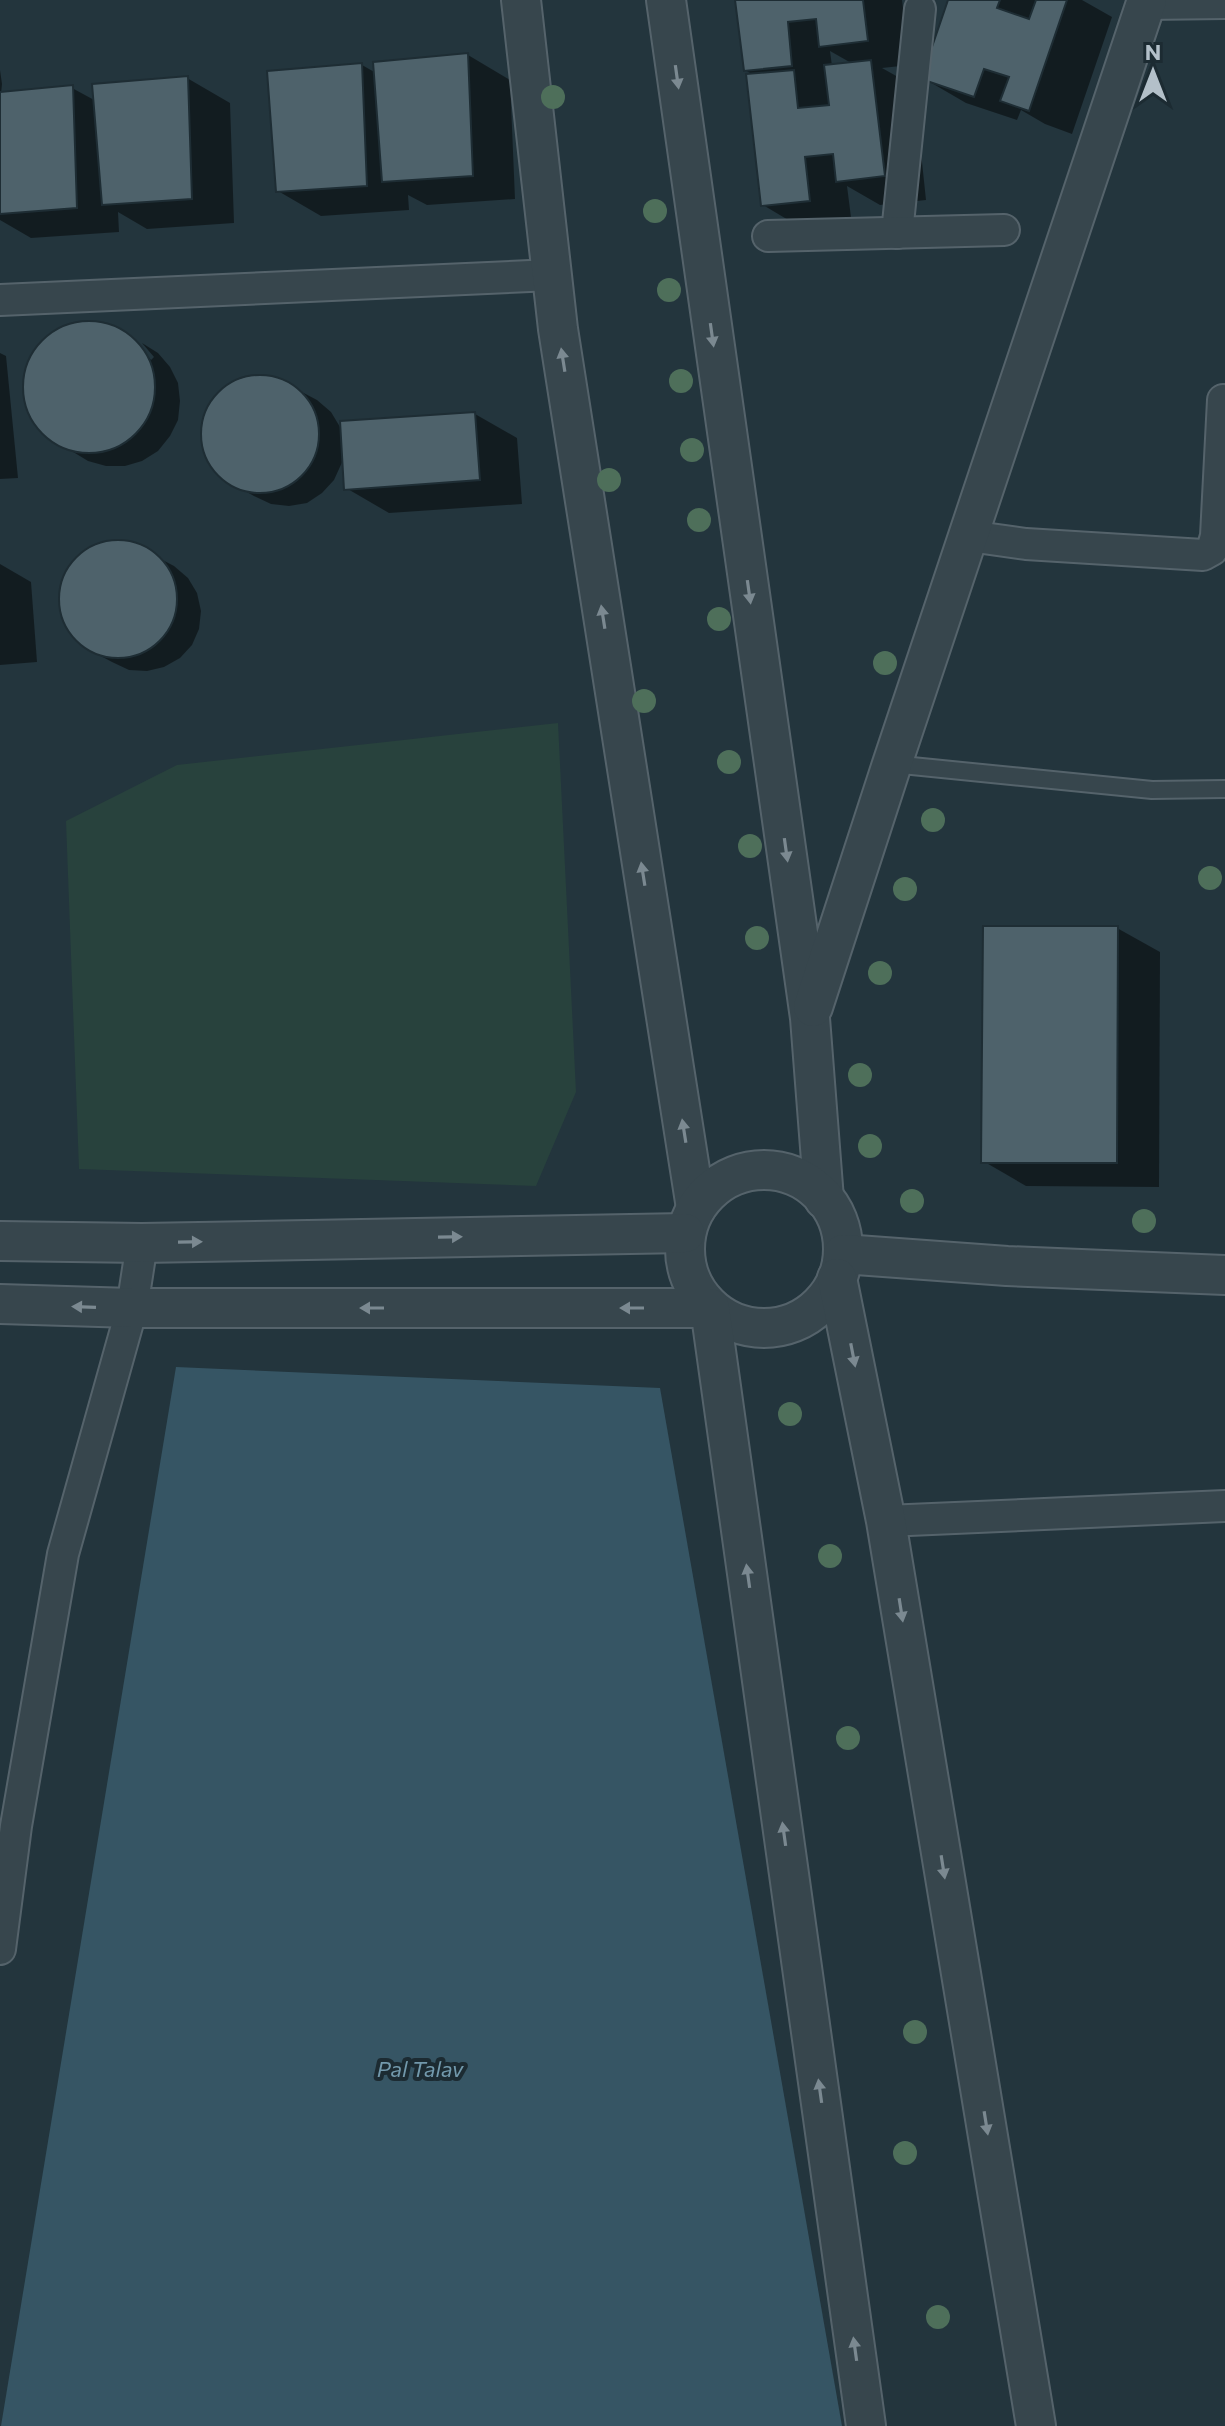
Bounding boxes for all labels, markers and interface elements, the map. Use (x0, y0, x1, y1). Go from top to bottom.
north arrow (1113, 32, 1193, 112)
text: N (1145, 38, 1161, 65)
one-way arrow (671, 65, 684, 90)
one-way arrow (706, 323, 719, 348)
one-way arrow (556, 348, 569, 373)
one-way arrow (743, 580, 756, 605)
one-way arrow (596, 604, 609, 629)
one-way arrow (780, 837, 793, 862)
one-way arrow (637, 861, 649, 886)
one-way arrow (677, 1118, 689, 1143)
one-way arrow (438, 1231, 463, 1244)
one-way arrow (178, 1236, 203, 1248)
one-way arrow (71, 1300, 96, 1313)
one-way arrow (359, 1302, 384, 1314)
one-way arrow (619, 1302, 644, 1314)
one-way arrow (847, 1342, 860, 1367)
one-way arrow (741, 1563, 754, 1588)
one-way arrow (895, 1598, 908, 1623)
one-way arrow (777, 1821, 790, 1846)
one-way arrow (938, 1854, 950, 1879)
water label: Pal Talav (377, 2055, 464, 2082)
one-way arrow (813, 2078, 826, 2103)
one-way arrow (980, 2111, 992, 2136)
one-way arrow (849, 2336, 862, 2361)

